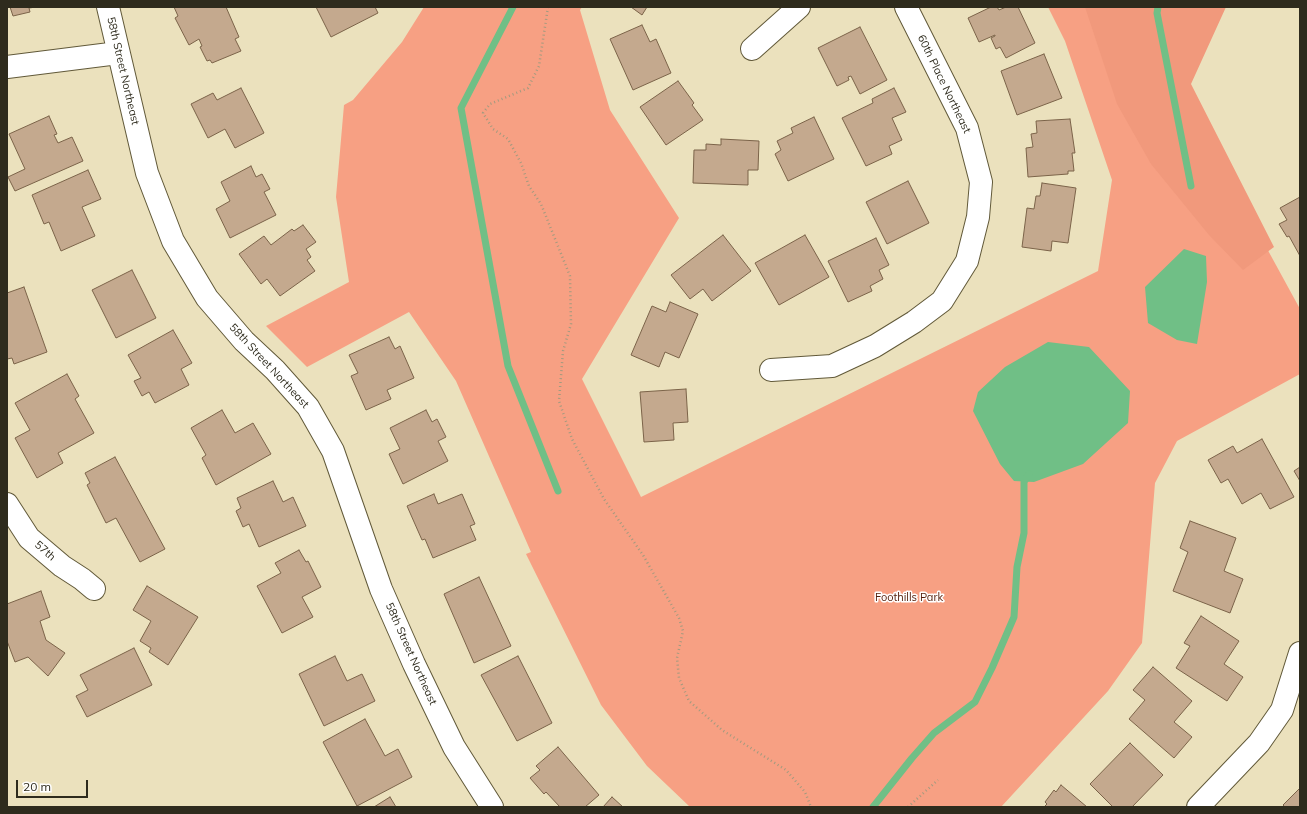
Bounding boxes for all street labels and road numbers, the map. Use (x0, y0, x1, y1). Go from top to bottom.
street label: 58th Street Northeast (104, 16, 142, 126)
street label: 60th Place Northeast (914, 33, 974, 135)
street label: 58th Street Northeast (226, 321, 312, 411)
street label: 57th (32, 538, 58, 564)
street label: 58th Street Northeast (382, 601, 440, 707)

